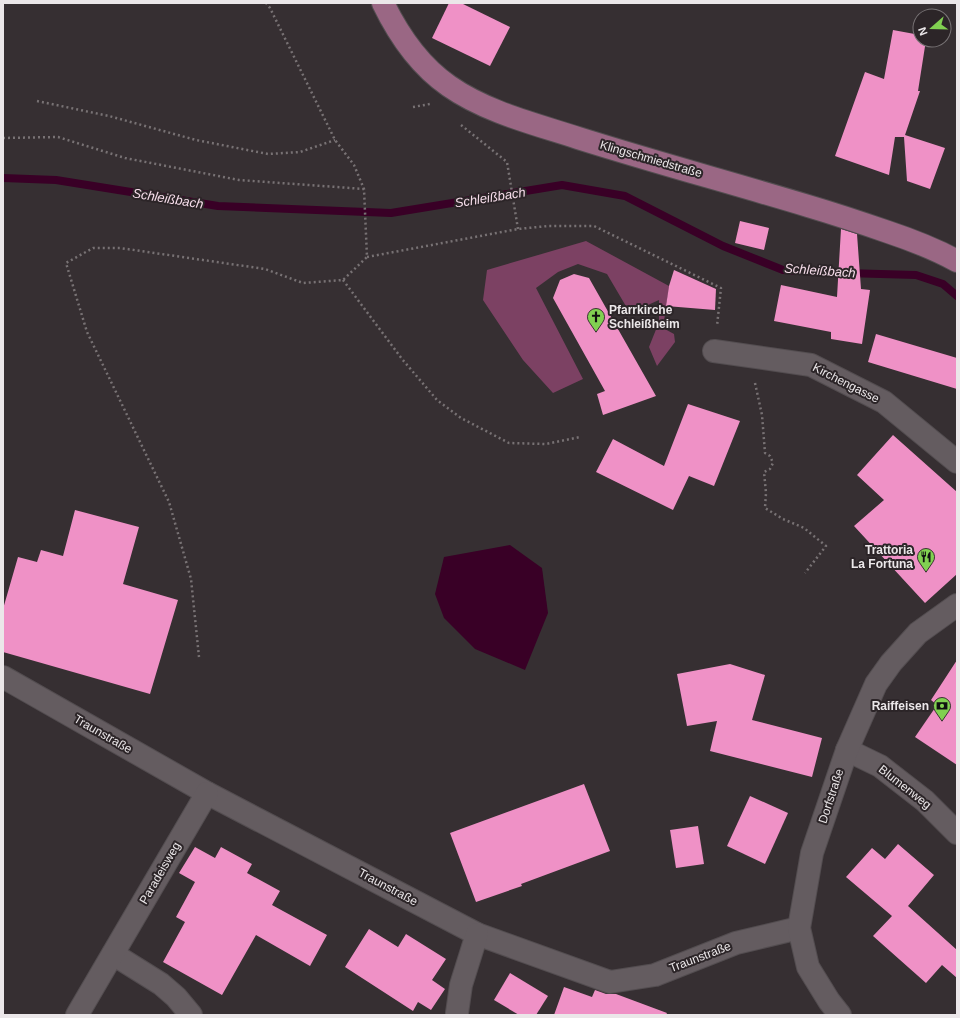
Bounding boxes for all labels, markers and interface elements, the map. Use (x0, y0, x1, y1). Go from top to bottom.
north arrow (912, 8, 952, 48)
text: N (916, 26, 930, 37)
street label: Klingschmiedstraße (598, 138, 704, 180)
water label: Schleißbach (454, 184, 527, 210)
water label: Schleißbach (131, 185, 204, 211)
water label: Schleißbach (784, 261, 856, 280)
place label: Pfarrkirche Schleißheim (609, 303, 680, 331)
church icon: Pfarrkirche Schleißheim (586, 307, 606, 332)
street label: Kirchengasse (810, 360, 882, 406)
place label: Trattoria La Fortuna (851, 543, 913, 571)
restaurant icon: Trattoria La Fortuna (916, 547, 936, 572)
bank icon: Raiffeisen (932, 696, 952, 721)
place label: Raiffeisen (872, 699, 929, 713)
street label: Traunstraße (71, 712, 135, 756)
street label: Blumenweg (876, 762, 934, 812)
street label: Dorfstraße (816, 767, 847, 825)
street label: Paradeisweg (137, 839, 183, 907)
street label: Traunstraße (356, 866, 420, 909)
street label: Traunstraße (667, 939, 733, 975)

